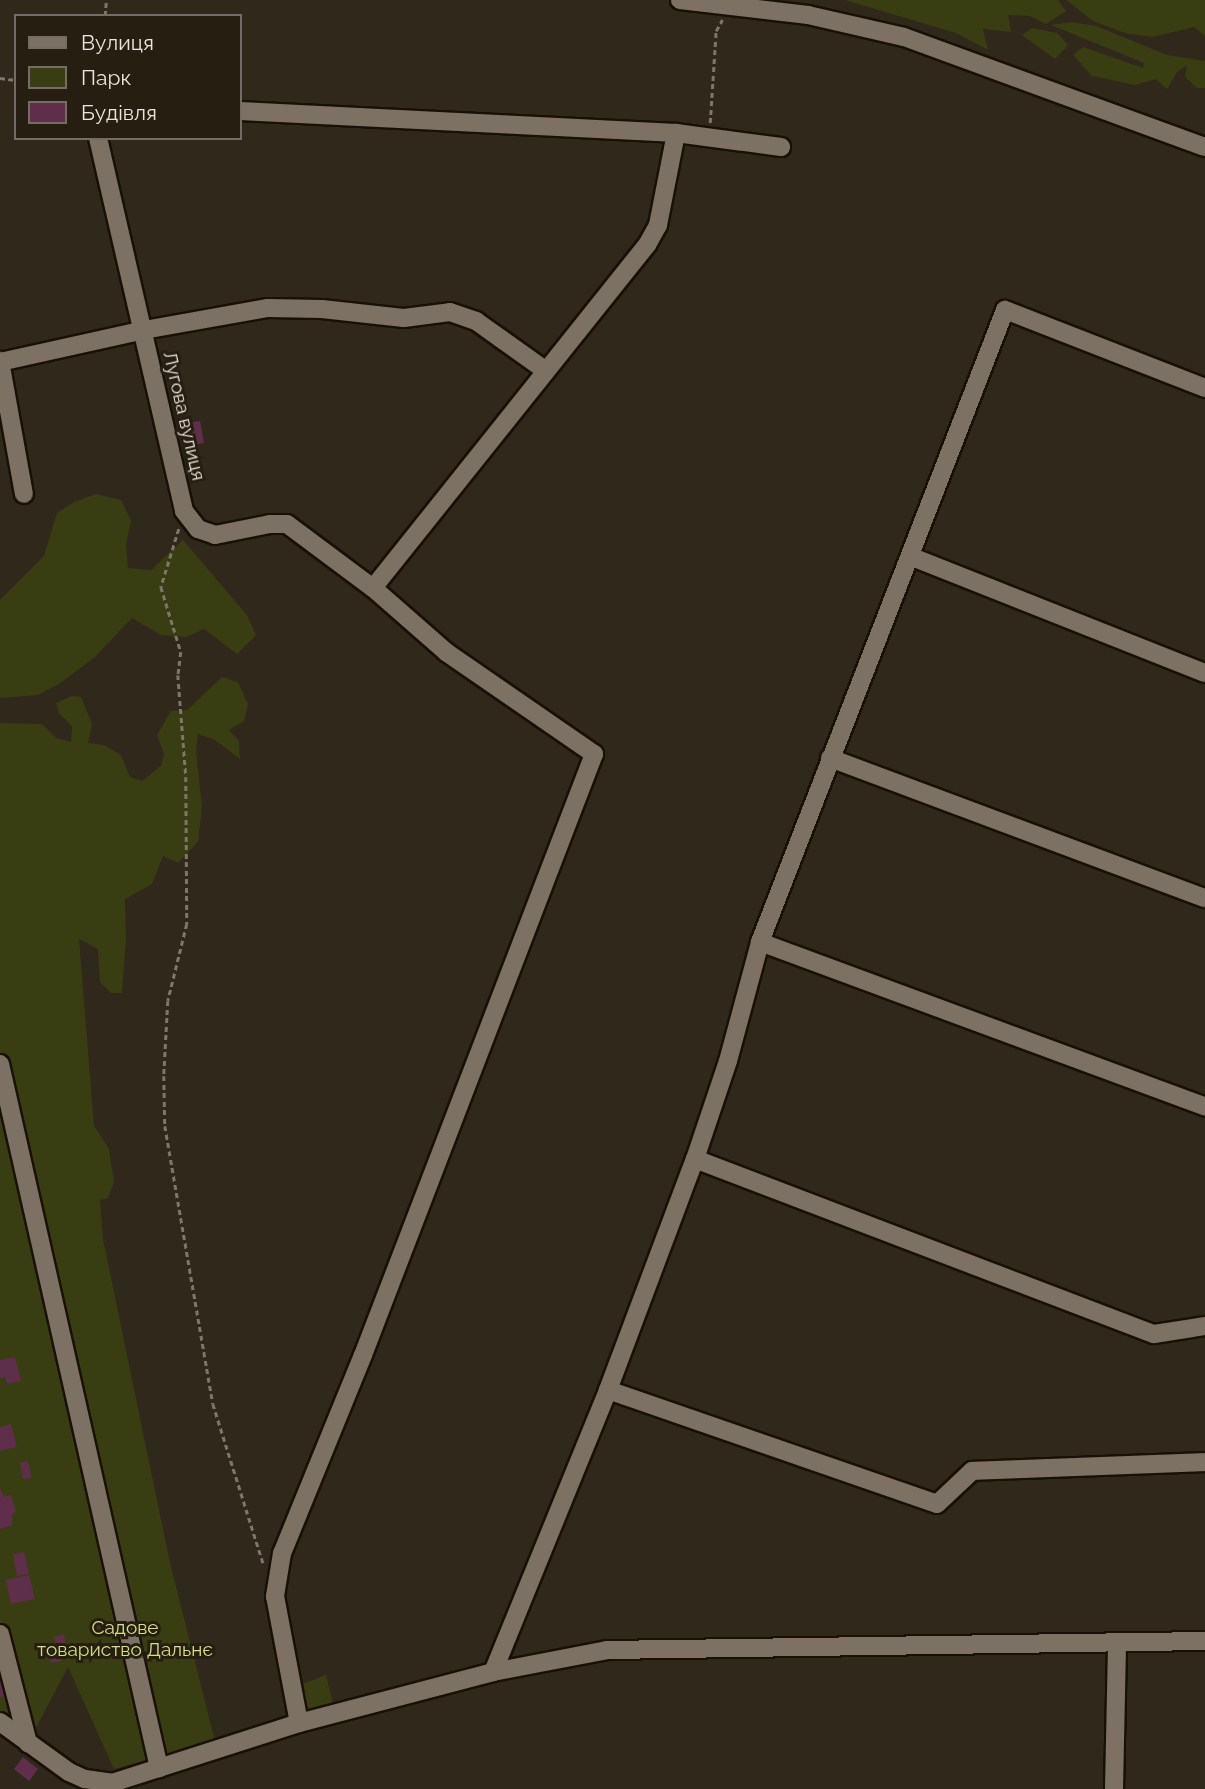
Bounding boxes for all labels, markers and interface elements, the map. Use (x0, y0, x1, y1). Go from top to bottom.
legend (14, 14, 242, 140)
text: Вулиця (81, 30, 154, 55)
text: Парк (81, 65, 131, 90)
text: Будівля (81, 100, 157, 125)
street label: Лугова вулиця (158, 349, 210, 483)
park label: Садове товариство Дальнє (37, 1617, 213, 1661)

